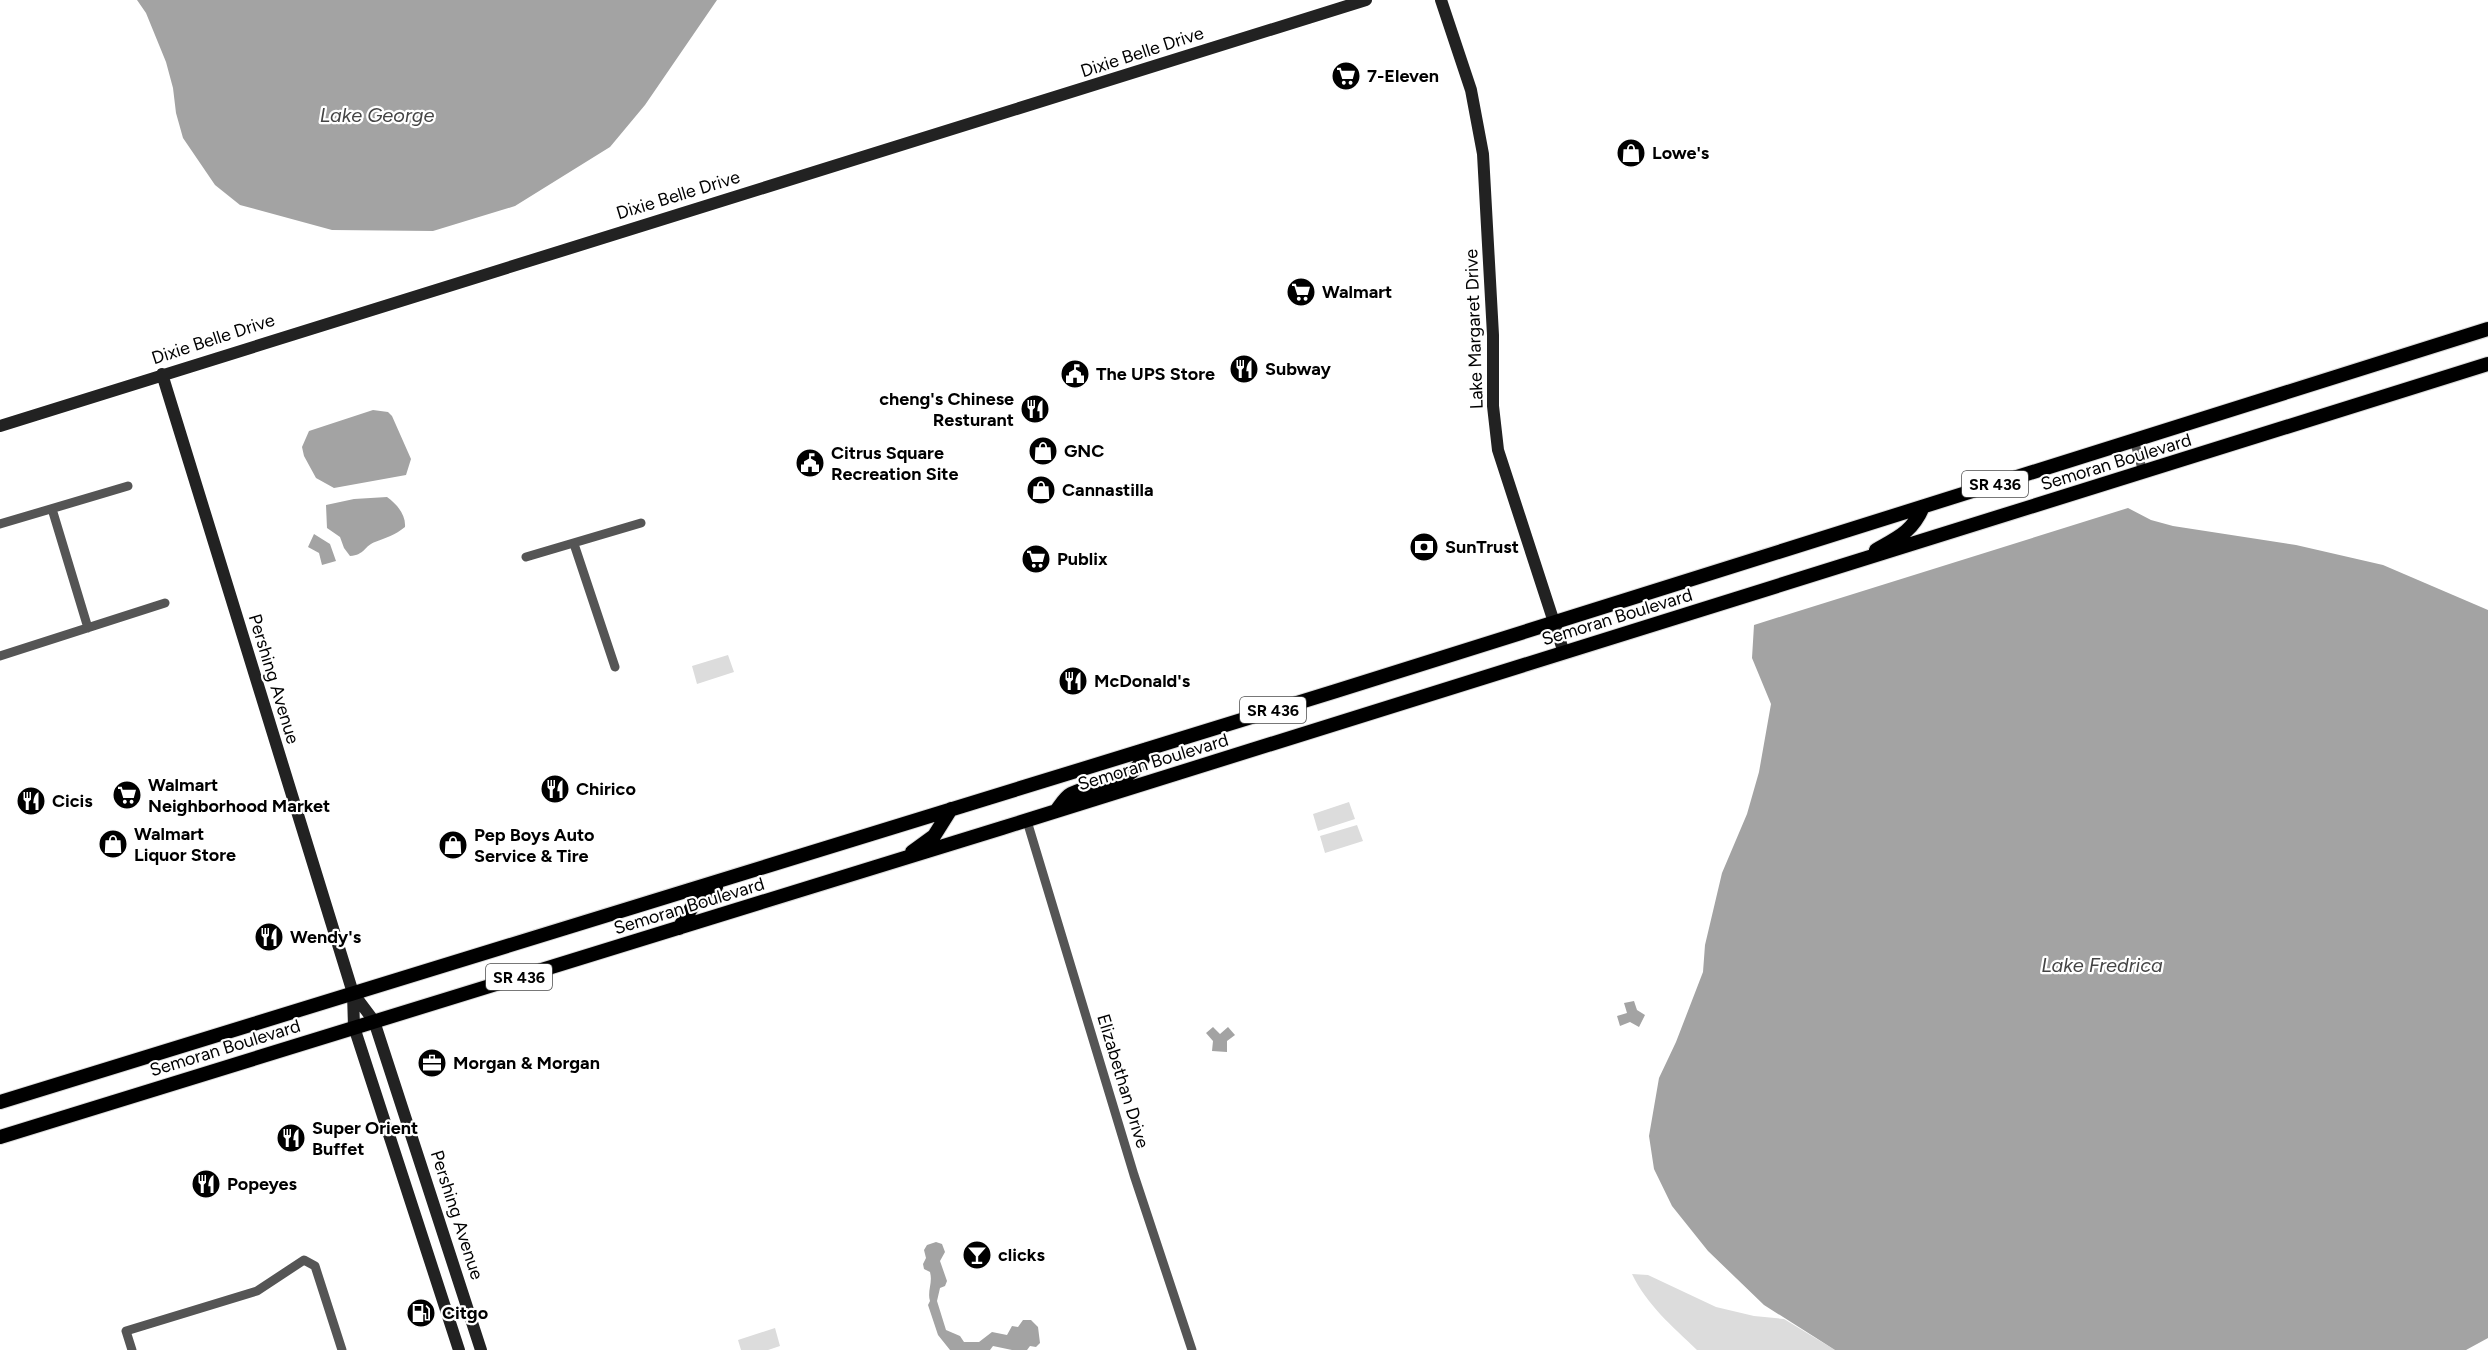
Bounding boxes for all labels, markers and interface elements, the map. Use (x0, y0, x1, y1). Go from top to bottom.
street label: Dixie Belle Drive (1078, 22, 1207, 82)
supermarket icon: 7-Eleven (1330, 60, 1362, 92)
place label: 7-Eleven (1367, 65, 1439, 87)
water label: Lake George (320, 103, 434, 127)
shop icon: Lowe's (1615, 137, 1647, 169)
place label: Lowe's (1652, 142, 1710, 164)
street label: Dixie Belle Drive (613, 166, 743, 224)
street label: Lake Margaret Drive (1460, 248, 1488, 410)
supermarket icon: Walmart (1285, 276, 1317, 308)
place label: Walmart (1322, 281, 1392, 303)
street label: Dixie Belle Drive (149, 309, 278, 369)
restaurant icon: Subway (1228, 353, 1260, 385)
public building icon: The UPS Store (1059, 358, 1091, 390)
place label: Subway (1265, 358, 1332, 380)
place label: The UPS Store (1096, 363, 1215, 385)
place label: cheng's Chinese Resturant (879, 388, 1014, 431)
restaurant icon: cheng's Chinese Resturant (1019, 393, 1051, 425)
street label: Semoran Boulevard (2038, 429, 2194, 495)
shop icon: GNC (1027, 435, 1059, 467)
place label: GNC (1064, 440, 1104, 462)
place label: Citrus Square Recreation Site (831, 442, 958, 485)
public building icon: Citrus Square Recreation Site (794, 447, 826, 479)
road number: SR 436 (1962, 471, 2028, 497)
shop icon: Cannastilla (1025, 474, 1057, 506)
place label: Cannastilla (1062, 479, 1153, 501)
bank icon: SunTrust (1408, 531, 1440, 563)
place label: SunTrust (1445, 536, 1519, 558)
supermarket icon: Publix (1020, 543, 1052, 575)
place label: Publix (1057, 548, 1108, 570)
street label: Semoran Boulevard (1539, 584, 1695, 650)
street label: Pershing Avenue (244, 611, 304, 747)
restaurant icon: McDonald's (1057, 665, 1089, 697)
place label: McDonald's (1094, 670, 1191, 692)
road number: SR 436 (1240, 697, 1306, 723)
street label: Semoran Boulevard (1075, 729, 1231, 795)
restaurant icon: Chirico (539, 773, 571, 805)
place label: Walmart Neighborhood Market (148, 774, 330, 817)
place label: Chirico (576, 778, 636, 800)
supermarket icon: Walmart Neighborhood Market (111, 779, 143, 811)
restaurant icon: Cicis (15, 785, 47, 817)
place label: Cicis (52, 790, 93, 812)
place label: Walmart Liquor Store (134, 823, 236, 866)
place label: Pep Boys Auto Service & Tire (474, 824, 594, 867)
shop icon: Walmart Liquor Store (97, 828, 129, 860)
shop icon: Pep Boys Auto Service & Tire (437, 829, 469, 861)
street label: Semoran Boulevard (611, 873, 767, 939)
restaurant icon: Wendy's (253, 921, 285, 953)
place label: Wendy's (290, 926, 362, 948)
water label: Lake Fredrica (2041, 953, 2163, 977)
road number: SR 436 (486, 964, 552, 990)
street label: Elizabethan Drive (1092, 1011, 1154, 1151)
street label: Semoran Boulevard (147, 1015, 303, 1081)
office icon: Morgan & Morgan (416, 1047, 448, 1079)
place label: Morgan & Morgan (453, 1052, 600, 1074)
place label: Super Orient Buffet (312, 1117, 418, 1160)
restaurant icon: Super Orient Buffet (275, 1122, 307, 1154)
street label: Pershing Avenue (426, 1148, 488, 1283)
restaurant icon: Popeyes (190, 1168, 222, 1200)
place label: Popeyes (227, 1173, 298, 1195)
bar icon: clicks (961, 1239, 993, 1271)
place label: clicks (998, 1244, 1045, 1266)
fuel station icon: Citgo (405, 1297, 437, 1329)
place label: Citgo (442, 1302, 488, 1324)

